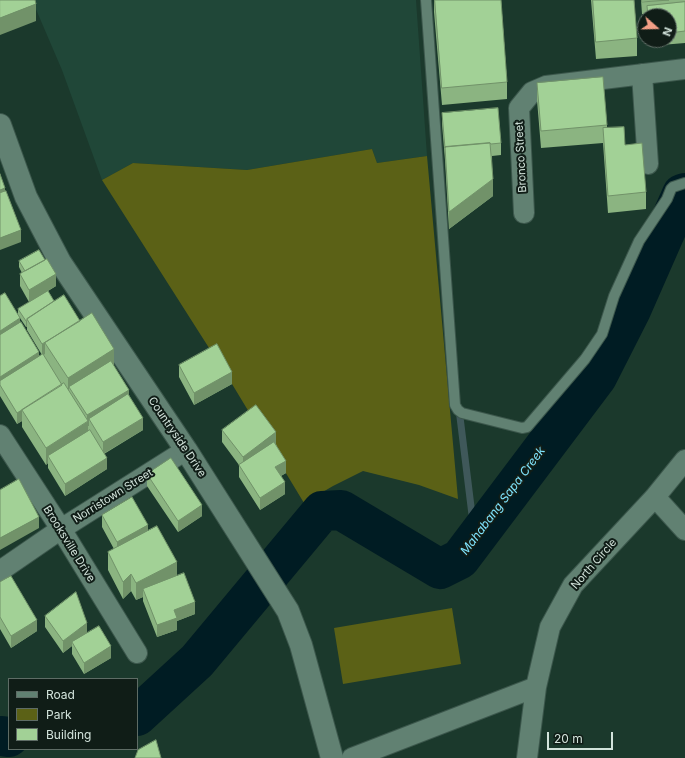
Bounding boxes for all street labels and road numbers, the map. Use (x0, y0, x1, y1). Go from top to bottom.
street label: Bronco Street (513, 121, 529, 193)
street label: Countryside Drive (145, 394, 209, 480)
street label: Norristown Street (71, 466, 155, 526)
street label: Brooksville Drive (40, 504, 98, 584)
street label: North Circle (569, 536, 619, 592)

